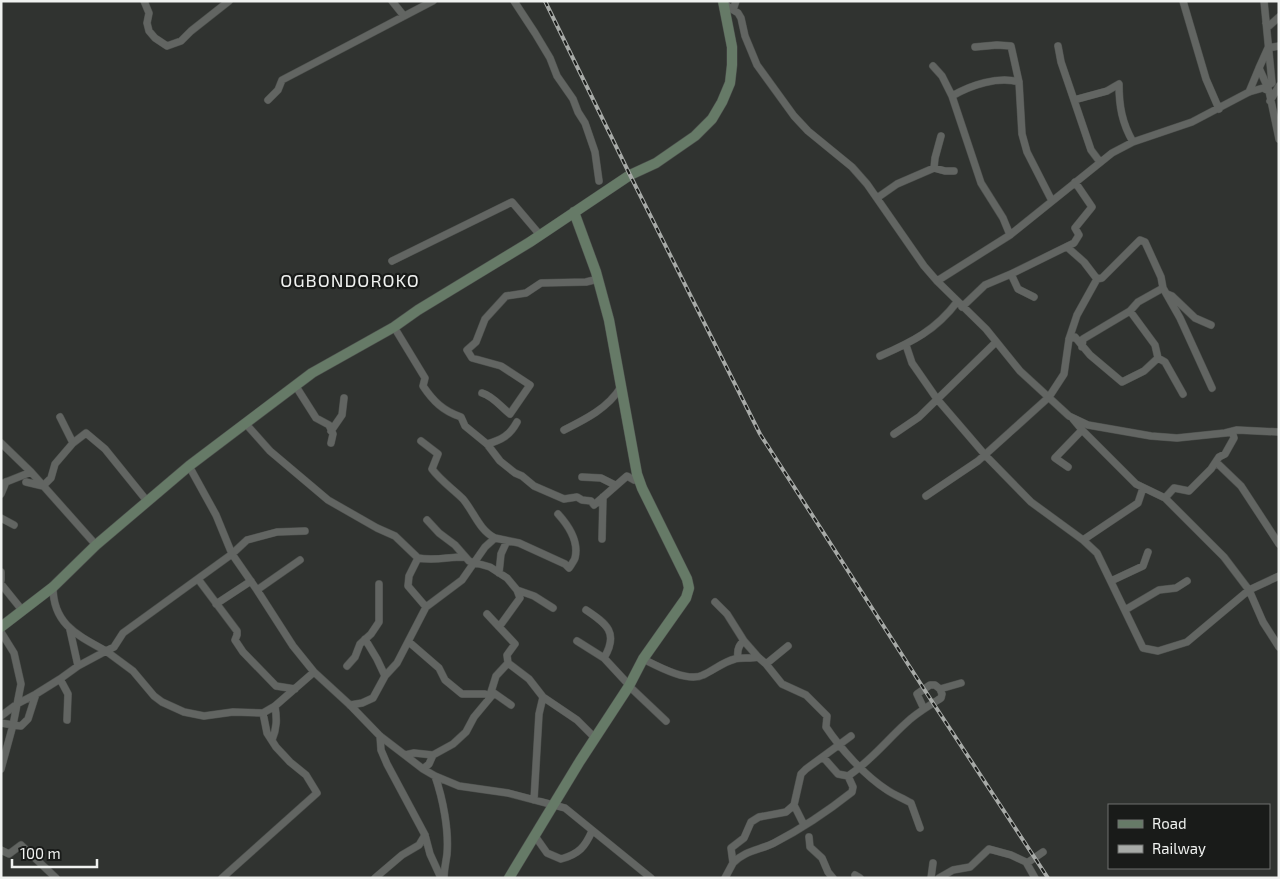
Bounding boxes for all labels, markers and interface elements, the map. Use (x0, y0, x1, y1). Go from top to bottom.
district label: OGBONDOROKO (280, 269, 420, 291)
legend (1108, 804, 1270, 869)
text: Road (1152, 814, 1187, 832)
scale bar (12, 836, 98, 868)
text: Railway (1152, 839, 1206, 857)
text: 100 m (20, 844, 61, 862)

